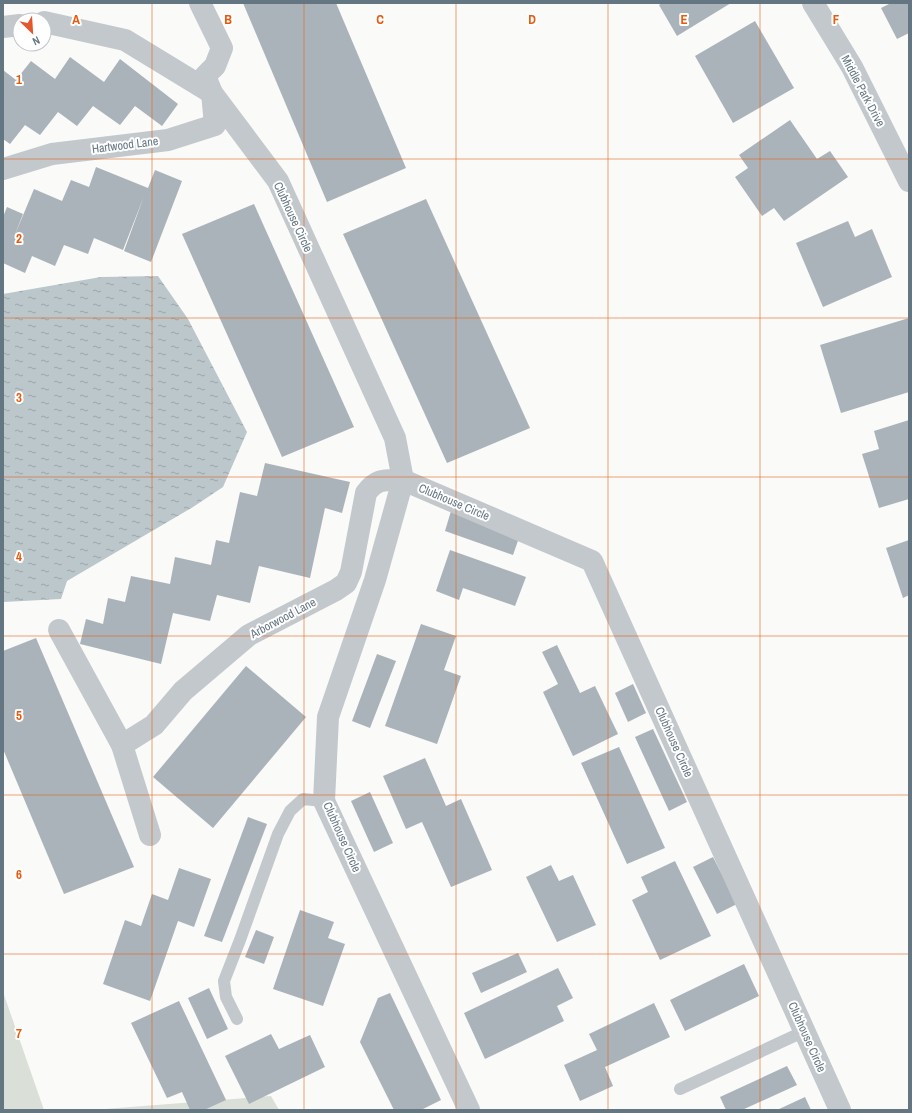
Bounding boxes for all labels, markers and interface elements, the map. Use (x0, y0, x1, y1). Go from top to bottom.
text: A (72, 11, 80, 28)
text: B (224, 11, 232, 28)
text: C (376, 11, 384, 28)
text: D (528, 11, 536, 28)
text: E (680, 11, 688, 28)
text: F (833, 11, 840, 28)
north arrow (12, 12, 52, 52)
text: N (30, 33, 42, 49)
street label: Middle Park Drive (837, 52, 889, 130)
text: 1 (16, 71, 22, 88)
street label: Hartwood Lane (91, 133, 159, 157)
street label: Clubhouse Circle (270, 179, 316, 255)
text: 2 (16, 230, 22, 247)
text: 3 (16, 389, 22, 406)
street label: Clubhouse Circle (416, 480, 492, 524)
text: 4 (16, 548, 22, 565)
street label: Arborwood Lane (246, 594, 319, 642)
street label: Clubhouse Circle (651, 704, 697, 780)
text: 5 (16, 707, 22, 724)
street label: Clubhouse Circle (319, 799, 365, 875)
text: 6 (16, 866, 22, 883)
street label: Clubhouse Circle (784, 999, 830, 1075)
text: 7 (16, 1025, 22, 1042)

